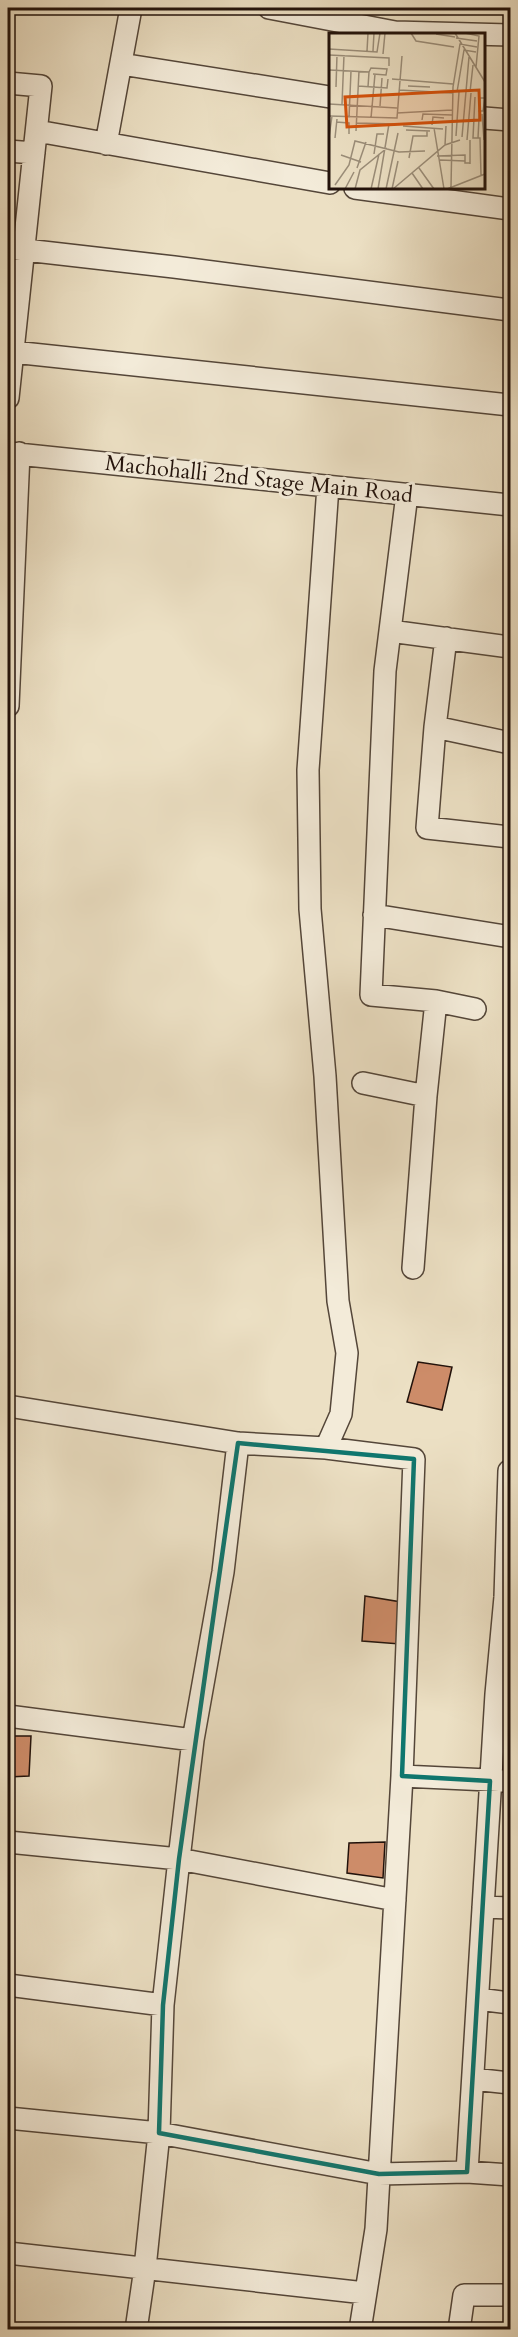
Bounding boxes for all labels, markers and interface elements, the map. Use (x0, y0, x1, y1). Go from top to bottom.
inset map (329, 33, 485, 189)
street label: Machohalli 2nd Stage Main Road (104, 448, 415, 510)

